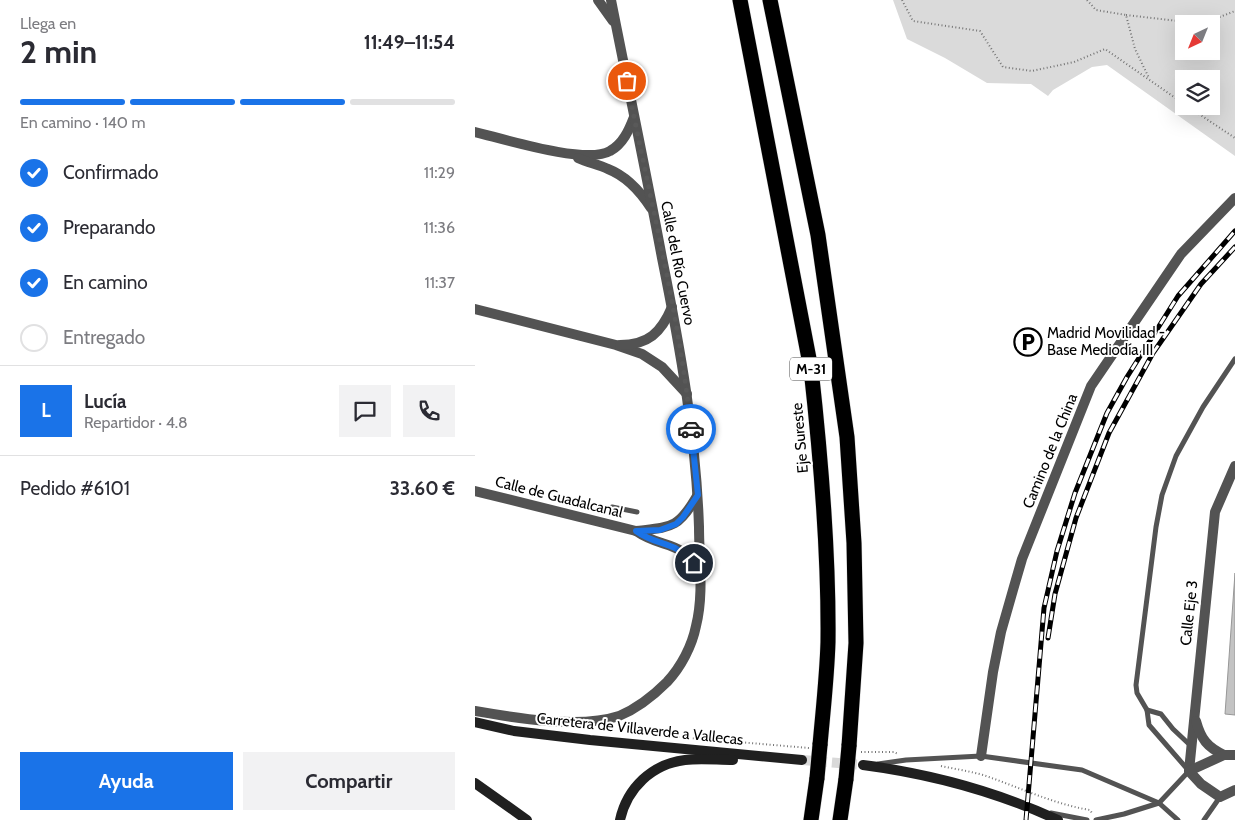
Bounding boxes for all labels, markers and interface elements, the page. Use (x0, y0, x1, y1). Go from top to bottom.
text: Llega en (20, 14, 76, 33)
north arrow (1175, 15, 1220, 60)
map controls (1175, 15, 1220, 115)
text: 11:49–11:54 (364, 31, 455, 54)
text: 2 min (20, 32, 97, 71)
pin (606, 60, 648, 102)
icon: bag (613, 67, 641, 95)
button: layers (1175, 70, 1220, 115)
text: En camino · 140 m (20, 113, 146, 132)
icon: check (20, 159, 48, 187)
text: Confirmado (63, 161, 159, 184)
text: 11:29 (424, 163, 455, 182)
street label: Calle del Río Cuervo (657, 199, 699, 327)
icon: check (20, 214, 48, 242)
text: Preparando (63, 216, 156, 239)
text: 11:36 (423, 218, 455, 237)
icon: check (20, 269, 48, 297)
text: En camino (63, 271, 148, 294)
text: 11:37 (425, 273, 455, 292)
place label: Madrid Movilidad - Base Mediodía III (1047, 324, 1165, 359)
text: Entregado (63, 326, 145, 349)
parking icon: Madrid Movilidad - Base Mediodía III (1013, 327, 1043, 357)
road number: M-31 (790, 358, 832, 380)
button: chat (339, 385, 391, 437)
button: phone (403, 385, 455, 437)
text: Lucía (84, 390, 127, 413)
street label: Camino de la China (1019, 390, 1082, 511)
text: L (41, 399, 51, 422)
street label: Eje Sureste (788, 402, 812, 474)
courier (666, 404, 716, 454)
text: Repartidor · 4.8 (84, 413, 188, 432)
icon: car (677, 415, 705, 443)
street label: Calle de Guadalcanal (493, 472, 625, 522)
text: Pedido #6101 (20, 477, 130, 500)
text: 33.60 € (390, 477, 455, 500)
pin (673, 542, 715, 584)
icon: home (680, 549, 708, 577)
street label: Calle Eje 3 (1177, 579, 1201, 647)
street label: Carretera de Villaverde a Vallecas (536, 709, 744, 749)
button: Ayuda (20, 752, 233, 810)
button: Compartir (243, 752, 455, 810)

